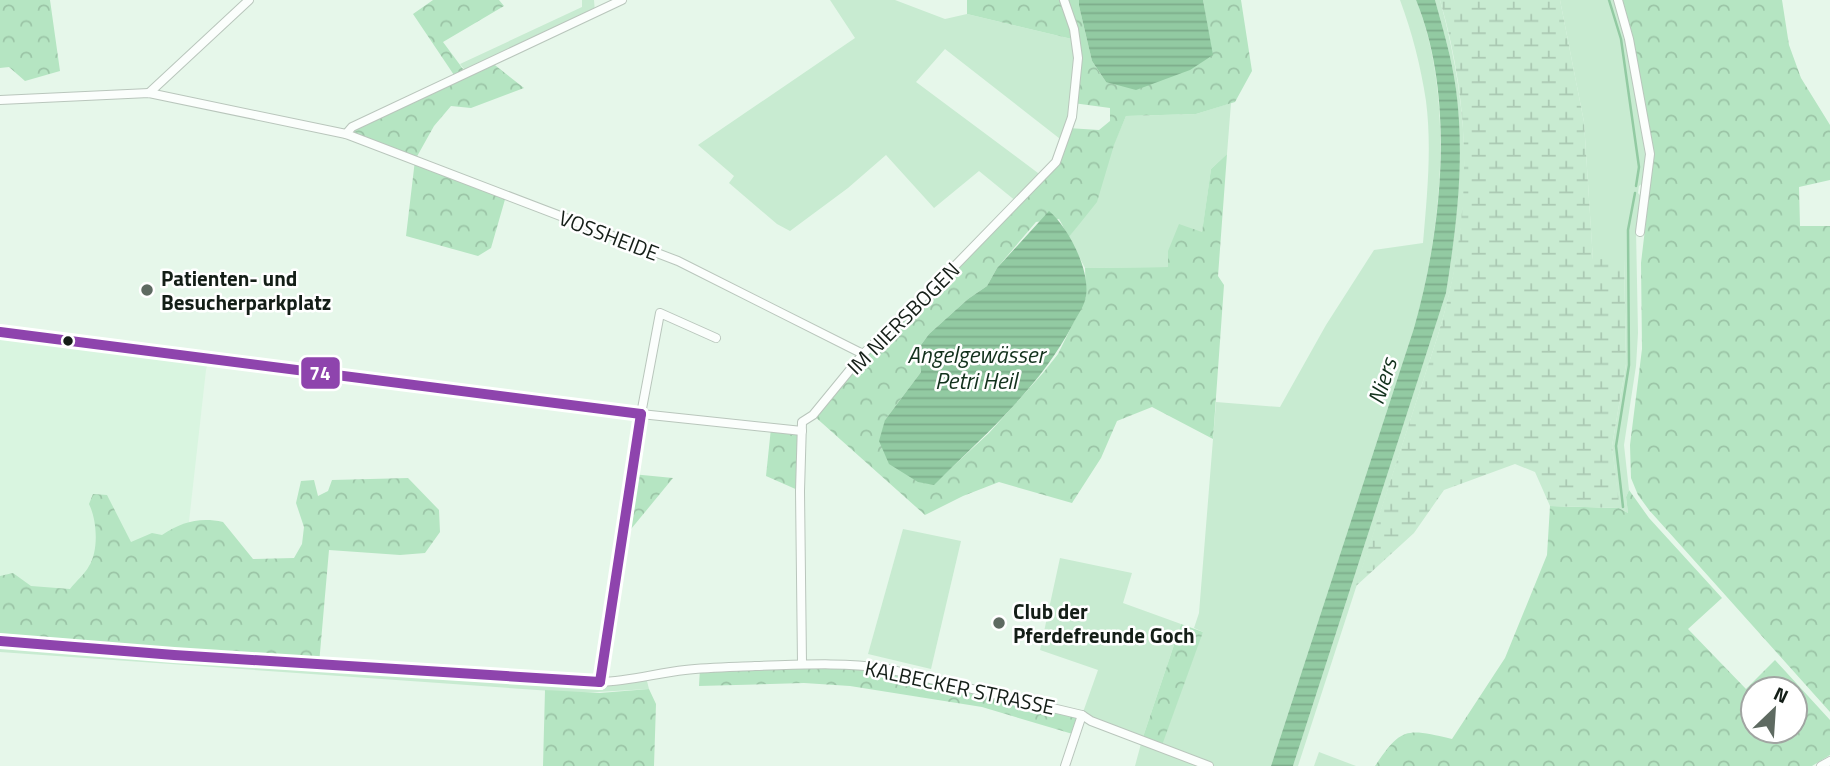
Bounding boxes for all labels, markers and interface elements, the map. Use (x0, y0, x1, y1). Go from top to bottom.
street label: VOSSHEIDE (554, 201, 664, 269)
street label: IM NIERSBOGEN (839, 254, 967, 382)
place label: Patienten- und Besucherparkplatz (161, 262, 331, 318)
marker: Patienten- und Besucherparkplatz (139, 282, 155, 298)
unlabelled marker (61, 334, 75, 348)
water label: Angelgewässer Petri Heil (907, 337, 1048, 398)
water label: Niers (1358, 351, 1407, 409)
line badge: 74 (300, 356, 341, 390)
text: 74 (309, 358, 331, 387)
place label: Club der Pferdefreunde Goch (1013, 595, 1195, 651)
marker: Club der Pferdefreunde Goch (991, 615, 1007, 631)
street label: KALBECKER STRASSE (862, 651, 1058, 723)
north arrow (1739, 675, 1809, 745)
text: N (1769, 678, 1793, 710)

